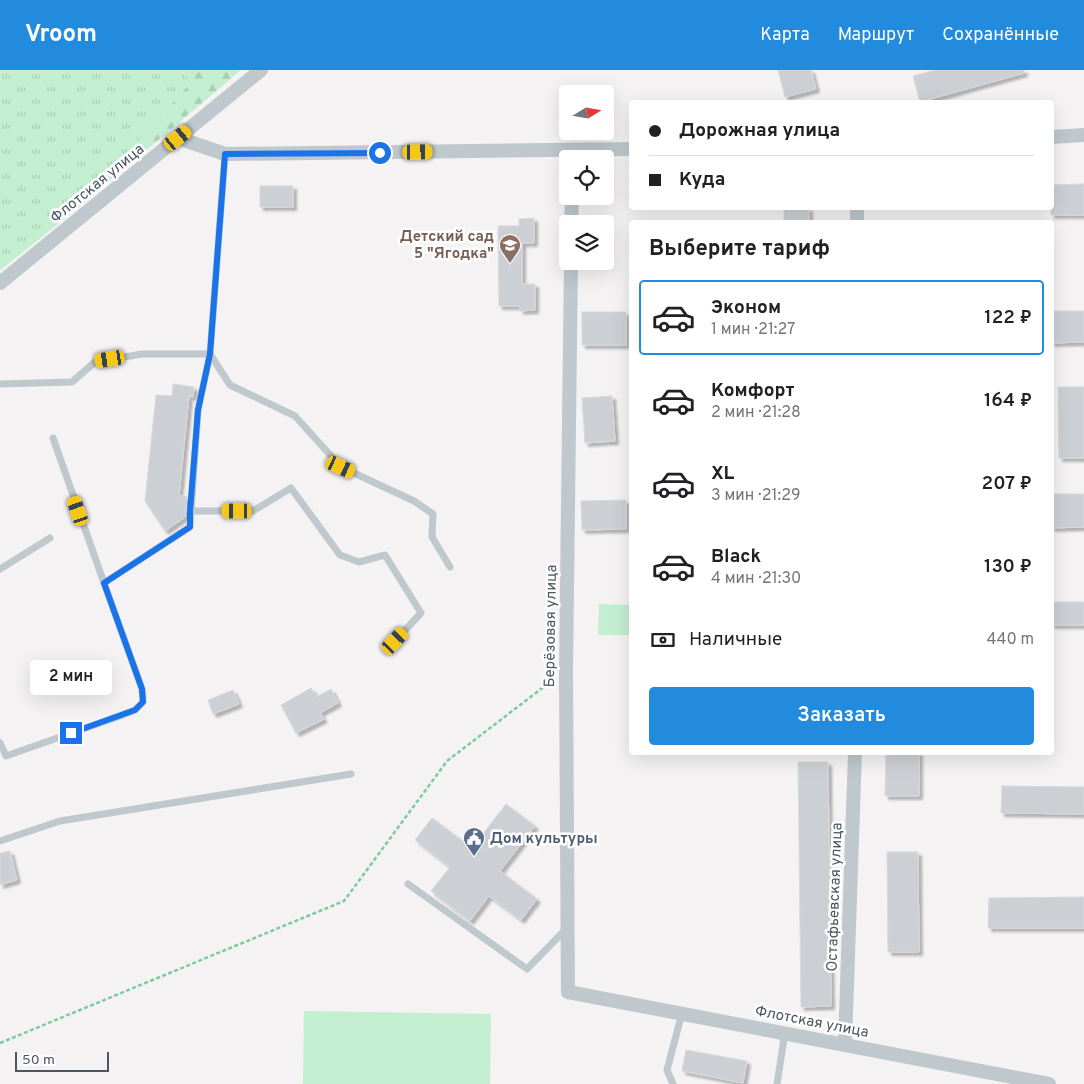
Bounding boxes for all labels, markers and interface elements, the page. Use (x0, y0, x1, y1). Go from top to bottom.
text: Vroom (25, 20, 97, 50)
text: Карта (760, 24, 810, 47)
text: Маршрут (838, 24, 914, 47)
text: Сохранённые (942, 24, 1059, 47)
north arrow (559, 85, 614, 140)
map controls (559, 85, 614, 270)
text: Дорожная улица (679, 119, 840, 143)
car (161, 123, 194, 153)
street label: Флотская улица (47, 140, 149, 228)
route start (369, 142, 391, 164)
car (402, 144, 433, 160)
button: locate (559, 150, 614, 205)
text: Куда (679, 168, 725, 192)
button: layers (559, 215, 614, 270)
place label: Детский сад 5 "Ягодка" (400, 228, 494, 264)
school or university icon: Детский сад 5 "Ягодка" (498, 233, 522, 264)
text: Выберите тариф (649, 236, 830, 263)
icon: car (651, 295, 696, 340)
text: Эконом (711, 296, 781, 320)
text: 122 ₽ (984, 306, 1032, 330)
text: 1 мин · 21:27 (711, 320, 795, 340)
car (94, 349, 125, 369)
icon: car (651, 378, 696, 423)
text: Комфорт (711, 379, 794, 403)
text: 164 ₽ (984, 389, 1032, 413)
text: 2 мин · 21:28 (711, 403, 801, 423)
car (324, 454, 357, 480)
icon: car (651, 461, 696, 506)
text: XL (711, 462, 734, 486)
text: 207 ₽ (982, 472, 1032, 496)
text: 3 мин · 21:29 (711, 486, 800, 506)
car (66, 494, 89, 528)
car (222, 504, 252, 519)
icon: car (651, 544, 696, 589)
text: Black (711, 545, 761, 569)
text: 130 ₽ (984, 555, 1032, 579)
street label: Берёзовая улица (541, 564, 562, 688)
text: 4 мин · 21:30 (711, 569, 801, 589)
car (379, 625, 410, 657)
icon: cash (649, 626, 677, 654)
text: Наличные (689, 628, 782, 652)
text: 440 m (987, 630, 1034, 650)
callout: 2 мин (30, 660, 112, 696)
text: 2 мин (49, 667, 93, 687)
button: Заказать (649, 687, 1034, 745)
route end (60, 722, 82, 744)
street label: Остафьевская улица (823, 822, 848, 972)
public building icon: Дом культуры (462, 826, 486, 857)
place label: Дом культуры (490, 830, 598, 849)
street label: Флотская улица (753, 1002, 870, 1043)
scale bar (15, 1049, 109, 1072)
text: 50 m (22, 1052, 55, 1069)

